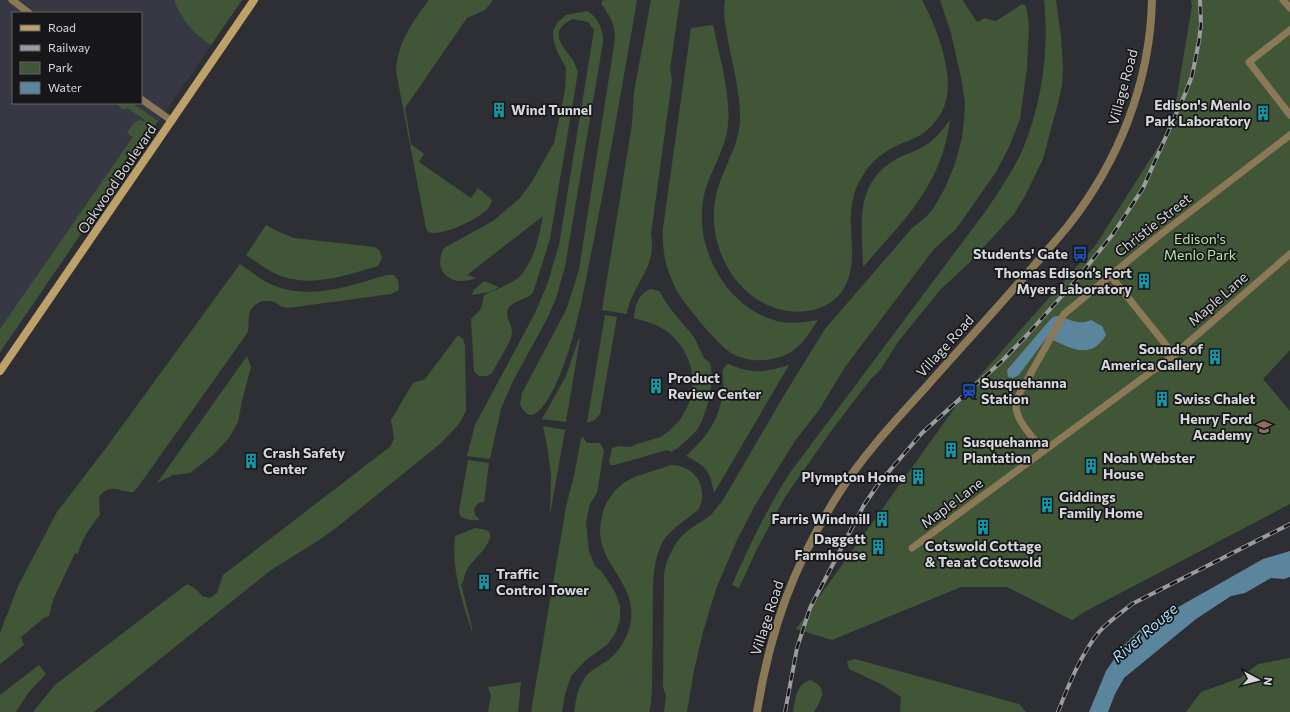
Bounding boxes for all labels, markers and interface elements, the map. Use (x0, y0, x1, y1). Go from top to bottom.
legend (12, 12, 142, 104)
text: Road (48, 20, 76, 34)
text: Railway (48, 40, 90, 54)
street label: Village Road (1104, 47, 1141, 127)
text: Park (48, 60, 74, 74)
text: Water (48, 80, 82, 94)
place label: Edison's Menlo Park Laboratory (1145, 96, 1251, 129)
building icon: Wind Tunnel (490, 101, 508, 119)
place label: Wind Tunnel (511, 101, 592, 118)
building icon: Edison's Menlo Park Laboratory (1254, 104, 1272, 122)
street label: Oakwood Boulevard (74, 121, 160, 237)
street label: Christie Street (1111, 189, 1194, 260)
park label: Edison's Menlo Park (1164, 230, 1237, 263)
place label: Students' Gate (973, 245, 1068, 262)
bus stop icon: Students' Gate (1071, 245, 1089, 263)
place label: Thomas Edison’s Fort Myers Laboratory (995, 264, 1132, 297)
street label: Maple Lane (1184, 268, 1251, 329)
building icon: Thomas Edison’s Fort Myers Laboratory (1135, 272, 1153, 290)
street label: Village Road (912, 311, 977, 380)
place label: Sounds of America Gallery (1101, 340, 1203, 373)
building icon: Sounds of America Gallery (1206, 348, 1224, 366)
place label: Product Review Center (668, 369, 762, 402)
place label: Susquehanna Station (981, 374, 1067, 407)
building icon: Product Review Center (647, 377, 665, 395)
station icon: Susquehanna Station (960, 382, 978, 400)
building icon: Swiss Chalet (1153, 390, 1171, 408)
place label: Swiss Chalet (1174, 390, 1255, 407)
place label: Henry Ford Academy (1180, 410, 1252, 443)
school or university icon: Henry Ford Academy (1255, 418, 1273, 436)
place label: Susquehanna Plantation (963, 433, 1049, 466)
building icon: Susquehanna Plantation (942, 441, 960, 459)
place label: Crash Safety Center (263, 444, 345, 477)
place label: Noah Webster House (1103, 449, 1195, 482)
building icon: Crash Safety Center (242, 452, 260, 470)
building icon: Noah Webster House (1082, 457, 1100, 475)
place label: Plympton Home (802, 468, 906, 485)
building icon: Plympton Home (909, 468, 927, 486)
street label: Maple Lane (917, 474, 986, 531)
place label: Giddings Family Home (1059, 488, 1143, 521)
building icon: Giddings Family Home (1038, 496, 1056, 514)
place label: Farris Windmill (772, 510, 870, 527)
building icon: Farris Windmill (873, 510, 891, 528)
building icon: Cotswold Cottage & Tea at Cotswold (974, 518, 992, 536)
place label: Daggett Farmhouse (794, 530, 866, 563)
place label: Cotswold Cottage & Tea at Cotswold (925, 537, 1041, 570)
building icon: Daggett Farmhouse (869, 538, 887, 556)
place label: Traffic Control Tower (496, 565, 589, 598)
building icon: Traffic Control Tower (475, 573, 493, 591)
street label: Village Road (746, 578, 787, 657)
water label: River Rouge (1108, 599, 1181, 666)
north arrow (1238, 660, 1278, 700)
text: N (1261, 676, 1275, 686)

